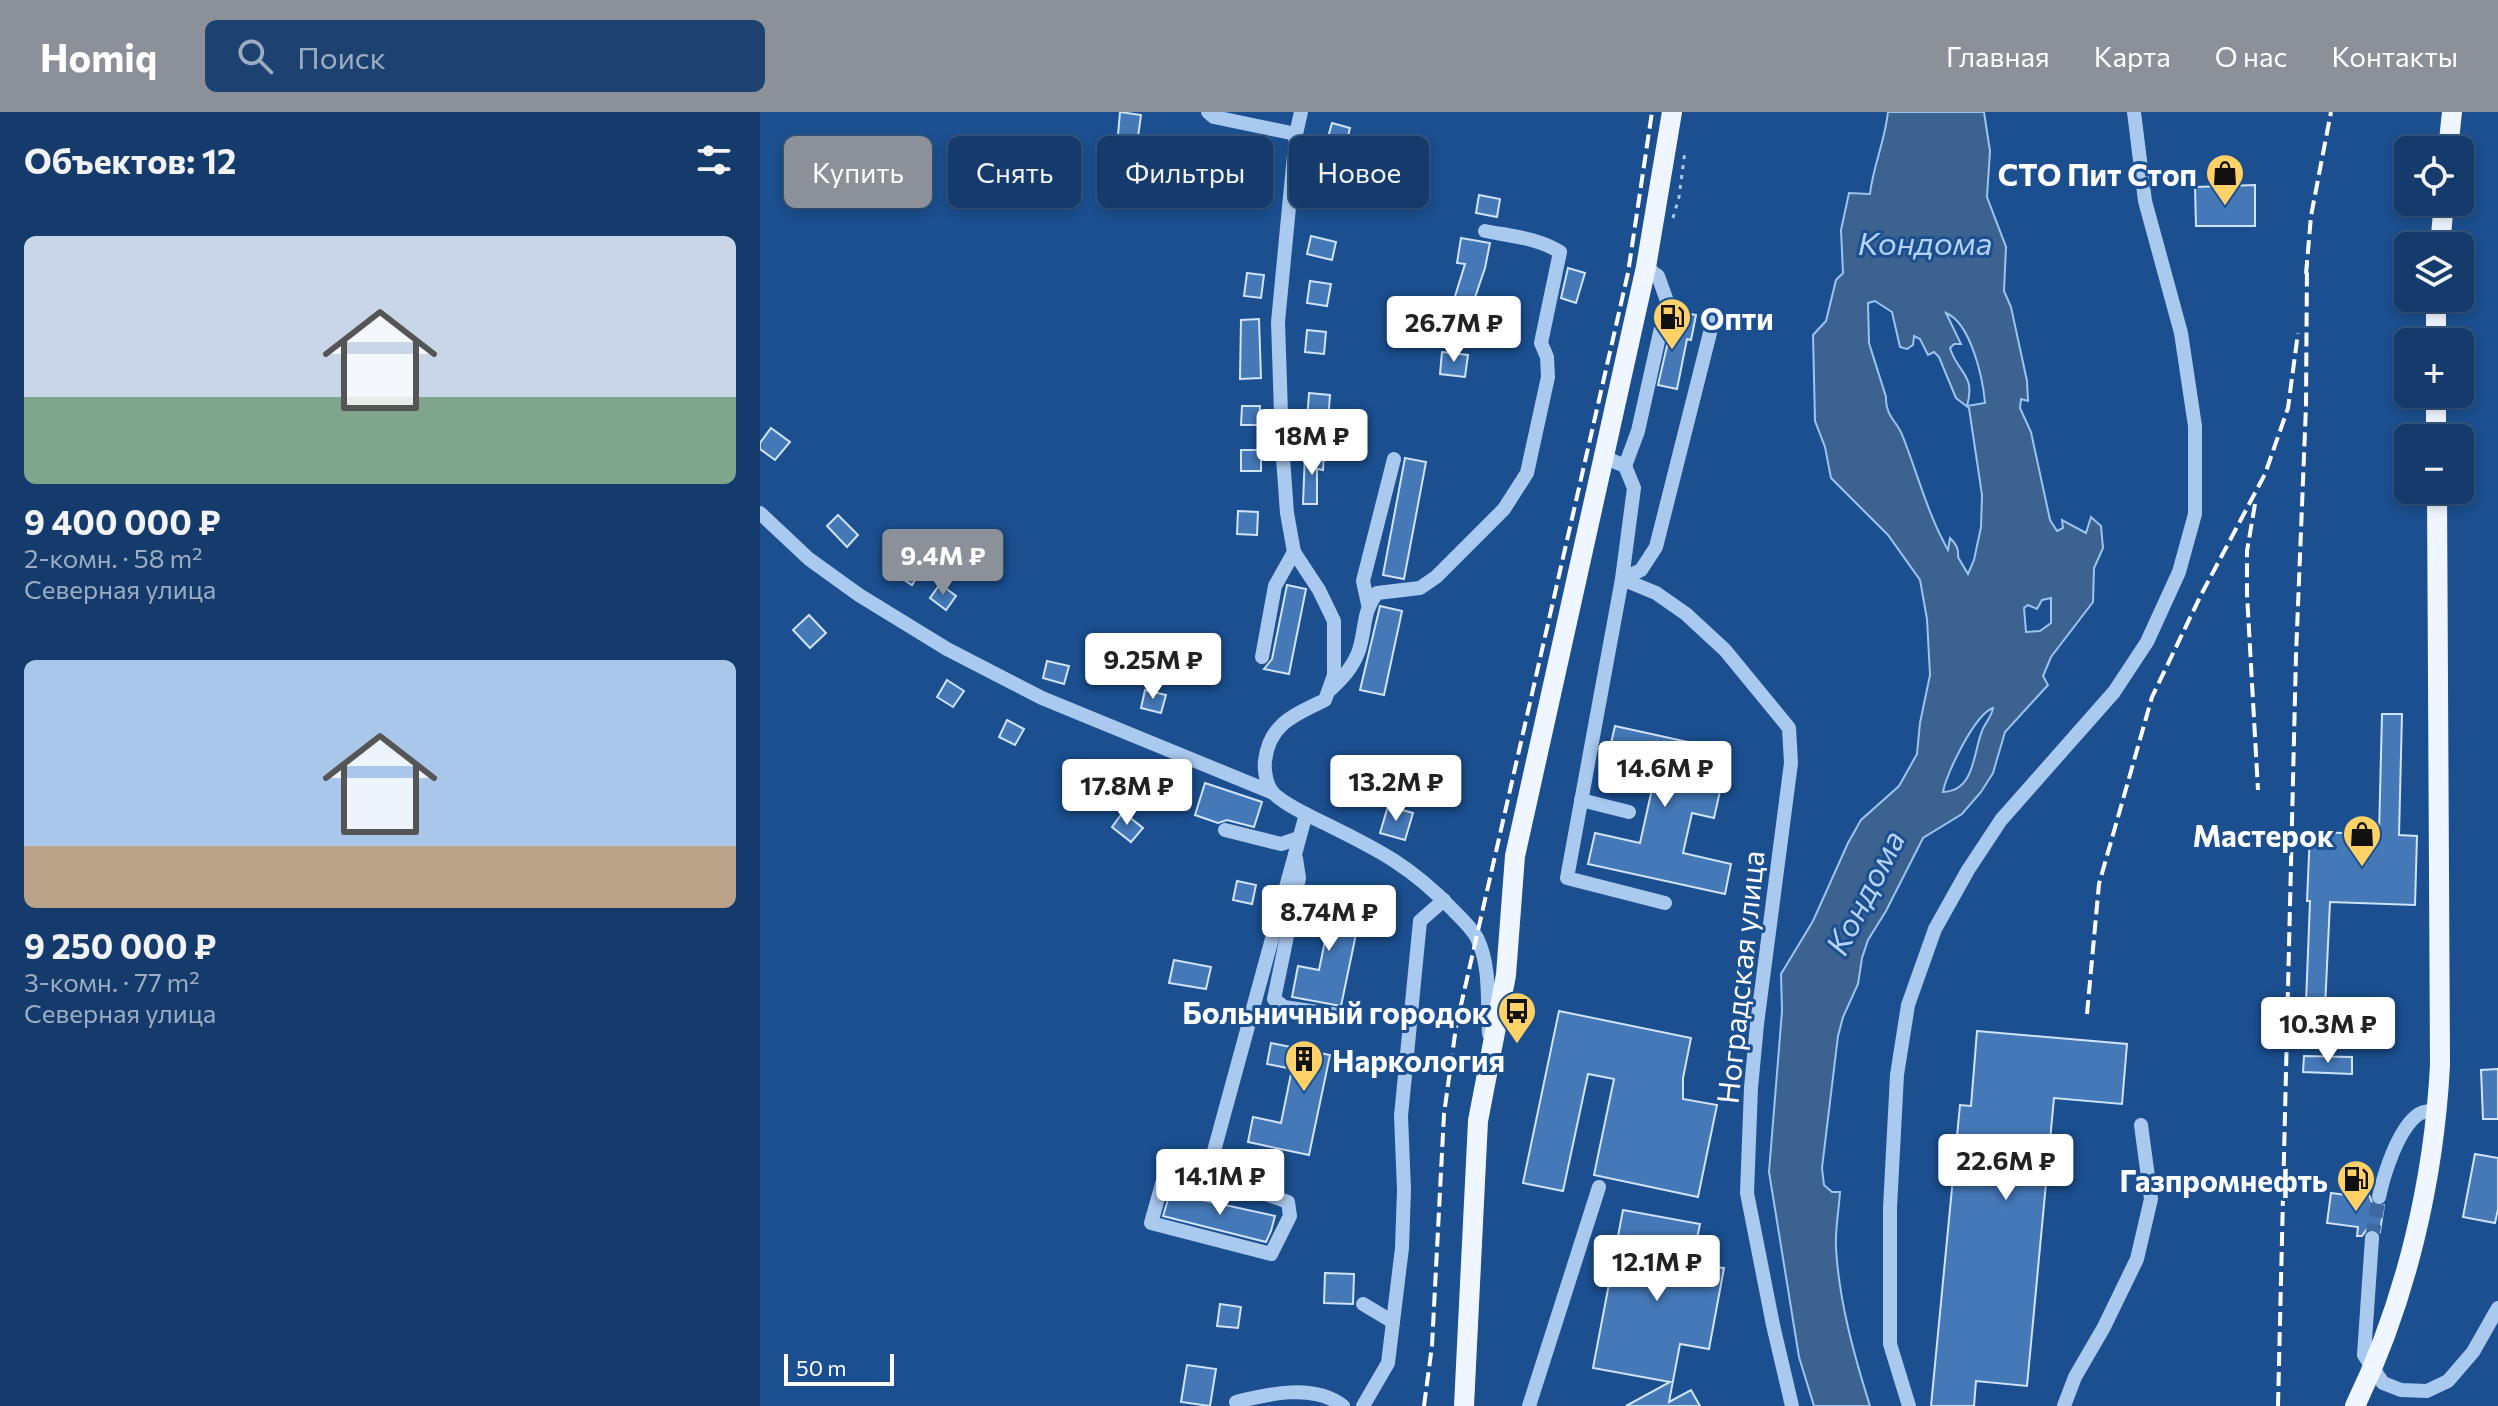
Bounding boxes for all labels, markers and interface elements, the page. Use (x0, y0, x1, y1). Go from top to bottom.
search box (205, 20, 765, 92)
text: Homiq (40, 33, 157, 80)
icon: search (233, 34, 277, 78)
text: Поиск (297, 38, 386, 75)
text: Главная (1946, 39, 2050, 73)
text: Карта (2094, 39, 2171, 73)
text: О нас (2215, 39, 2287, 73)
text: Контакты (2331, 39, 2458, 73)
chip: Купить (784, 136, 932, 208)
chip: Снять (948, 136, 1081, 208)
chip: Фильтры (1097, 136, 1273, 208)
chip: Новое (1289, 136, 1429, 208)
map controls (2394, 136, 2474, 504)
button: locate (2394, 136, 2474, 216)
icon: filters (692, 138, 736, 182)
text: Объектов: 12 (24, 139, 236, 181)
shop icon: СТО Пит Стоп (2204, 152, 2246, 207)
place label: СТО Пит Стоп (1998, 155, 2197, 192)
water label: Кондома (1858, 222, 1992, 262)
button: layers (2394, 232, 2474, 312)
icon: home (308, 288, 452, 432)
pin: 26.7M ₽ (1380, 296, 1528, 364)
fuel station icon: Опти (1651, 296, 1693, 351)
place label: Опти (1700, 299, 1774, 336)
text: 26.7M ₽ (1405, 306, 1503, 337)
button: + (2394, 328, 2474, 408)
pin: 18M ₽ (1256, 409, 1368, 477)
text: 18M ₽ (1274, 419, 1350, 450)
button: − (2394, 424, 2474, 504)
text: 9 400 000 ₽ (24, 500, 221, 542)
pin: 9.4M ₽ (878, 529, 1008, 597)
text: 9.4M ₽ (900, 539, 986, 570)
text: 2-комн. · 58 m² (24, 542, 203, 573)
text: Северная улица (24, 573, 216, 604)
pin: 9.25M ₽ (1079, 633, 1227, 701)
text: 9.25M ₽ (1103, 643, 1203, 674)
icon: home (308, 712, 452, 856)
pin: 14.6M ₽ (1591, 741, 1739, 809)
text: 14.6M ₽ (1616, 751, 1714, 782)
pin: 13.2M ₽ (1322, 755, 1470, 823)
pin: 17.8M ₽ (1053, 759, 1201, 827)
text: 13.2M ₽ (1348, 765, 1444, 796)
text: 17.8M ₽ (1080, 769, 1174, 800)
shop icon: Мастерок (2341, 813, 2383, 868)
place label: Мастерок (2192, 816, 2334, 853)
water label: Кондома (1816, 823, 1912, 961)
street label: Ноградская улица (1707, 849, 1771, 1105)
pin: 8.74M ₽ (1255, 885, 1403, 953)
text: 8.74M ₽ (1280, 895, 1378, 926)
text: 9 250 000 ₽ (24, 924, 216, 966)
text: 3-комн. · 77 m² (24, 966, 200, 997)
bus stop icon: Больничный городок (1496, 990, 1538, 1045)
place label: Больничный городок (1182, 993, 1489, 1030)
text: Северная улица (24, 997, 216, 1028)
pin: 10.3M ₽ (2254, 997, 2402, 1065)
text: 10.3M ₽ (2279, 1007, 2377, 1038)
building icon: Наркология (1283, 1038, 1325, 1093)
place label: Наркология (1332, 1041, 1505, 1078)
pin: 22.6M ₽ (1932, 1134, 2080, 1202)
text: 22.6M ₽ (1956, 1144, 2056, 1175)
pin: 14.1M ₽ (1146, 1149, 1294, 1217)
fuel station icon: Газпромнефть (2335, 1158, 2377, 1213)
text: 14.1M ₽ (1174, 1159, 1266, 1190)
place label: Газпромнефть (2119, 1161, 2328, 1198)
pin: 12.1M ₽ (1583, 1235, 1731, 1303)
text: 12.1M ₽ (1612, 1245, 1702, 1276)
scale bar (784, 1350, 894, 1386)
text: 50 m (796, 1354, 846, 1381)

